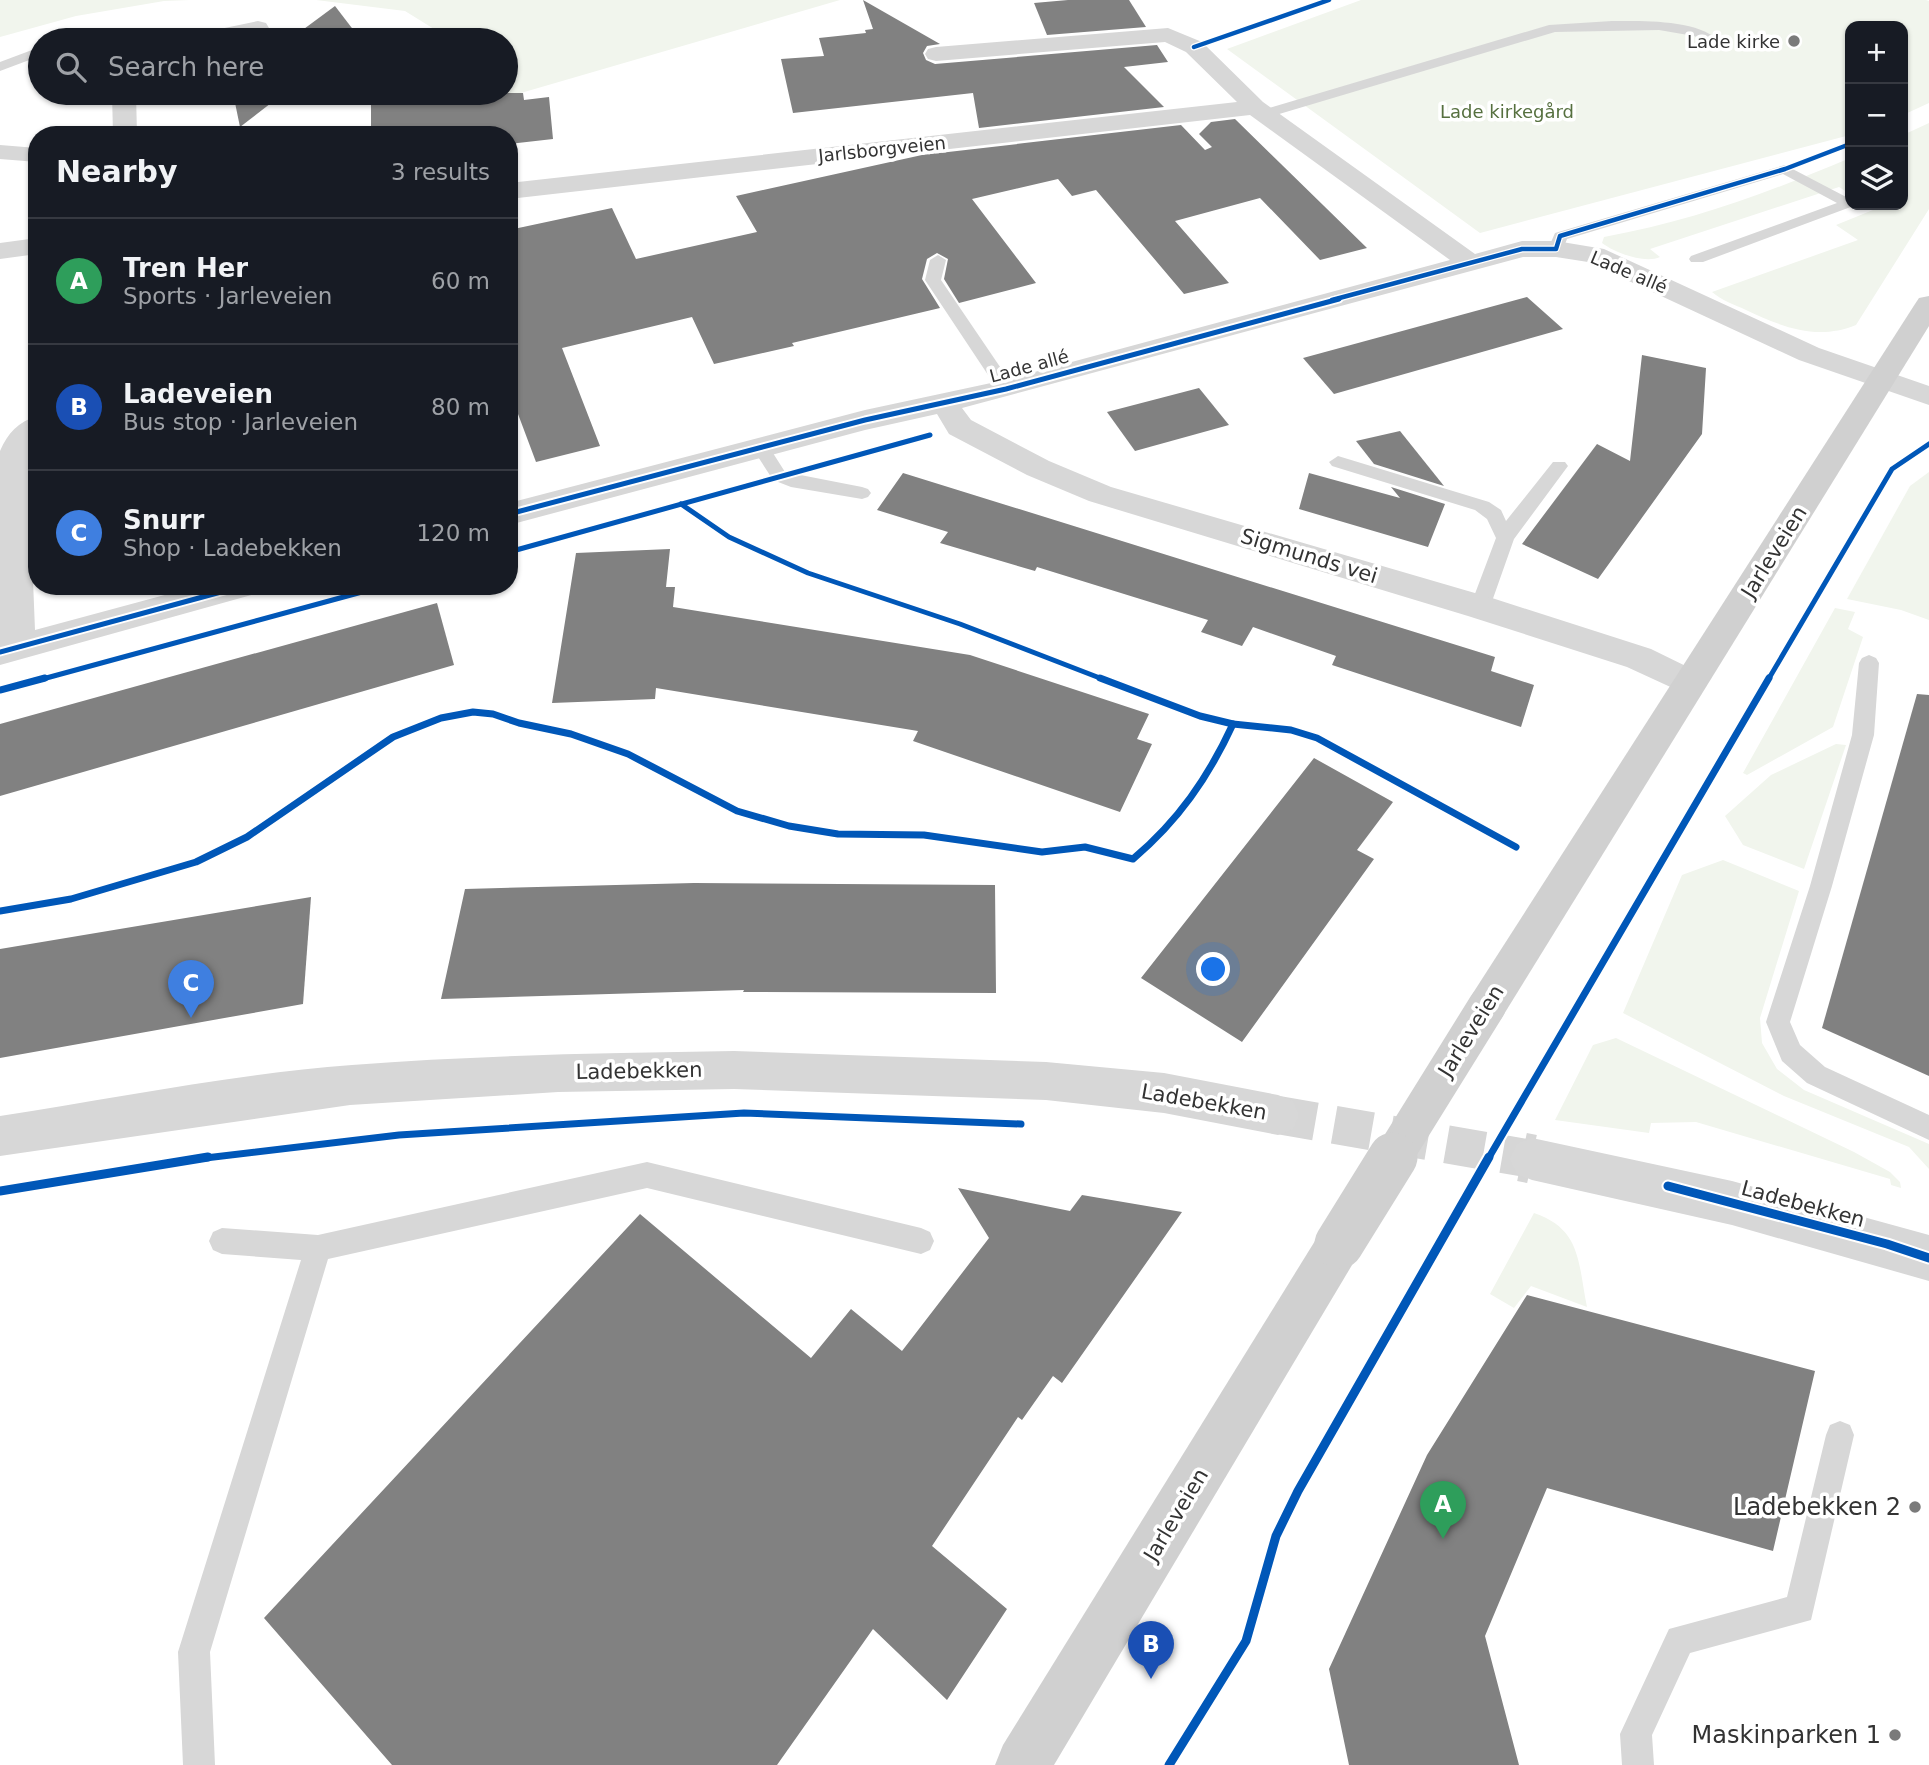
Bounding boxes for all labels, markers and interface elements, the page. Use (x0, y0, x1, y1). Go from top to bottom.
map controls (1845, 21, 1908, 210)
button: + (1845, 21, 1908, 84)
search box (28, 28, 518, 105)
place label: Lade kirke (1687, 31, 1780, 52)
marker: Lade kirke (1786, 33, 1802, 49)
icon: search (52, 48, 90, 86)
text: Search here (108, 52, 264, 82)
button: − (1845, 84, 1908, 147)
park label: Lade kirkegård (1440, 101, 1574, 122)
street label: Jarlsborgveien (816, 132, 947, 166)
button: layers (1845, 147, 1908, 210)
text: Nearby (56, 154, 178, 189)
text: 3 results (391, 159, 490, 185)
street label: Lade allé (1587, 246, 1671, 298)
text: Tren Her (123, 253, 248, 283)
text: A (70, 268, 88, 294)
text: 60 m (431, 268, 490, 294)
text: Sports · Jarleveien (123, 283, 332, 309)
street label: Lade allé (987, 345, 1071, 387)
text: Ladeveien (123, 379, 273, 409)
text: B (70, 394, 88, 420)
text: 80 m (431, 394, 490, 420)
text: Bus stop · Jarleveien (123, 409, 358, 435)
street label: Jarleveien (1735, 502, 1812, 604)
text: Snurr (123, 505, 204, 535)
text: C (71, 520, 87, 546)
text: 120 m (416, 520, 490, 546)
street label: Sigmunds vei (1238, 524, 1380, 588)
text: Shop · Ladebekken (123, 535, 342, 561)
your location (1196, 952, 1230, 986)
pin: C (168, 960, 214, 1018)
street label: Jarleveien (1432, 981, 1509, 1083)
street label: Ladebekken (575, 1058, 703, 1084)
street label: Ladebekken (1139, 1079, 1269, 1125)
street label: Ladebekken (1739, 1176, 1867, 1232)
street label: Jarleveien (1138, 1464, 1213, 1567)
pin: A (1420, 1481, 1466, 1539)
place label: Ladebekken 2 (1733, 1493, 1901, 1521)
marker: Ladebekken 2 (1907, 1499, 1923, 1515)
pin: B (1128, 1621, 1174, 1679)
place label: Maskinparken 1 (1692, 1721, 1881, 1749)
marker: Maskinparken 1 (1887, 1727, 1903, 1743)

